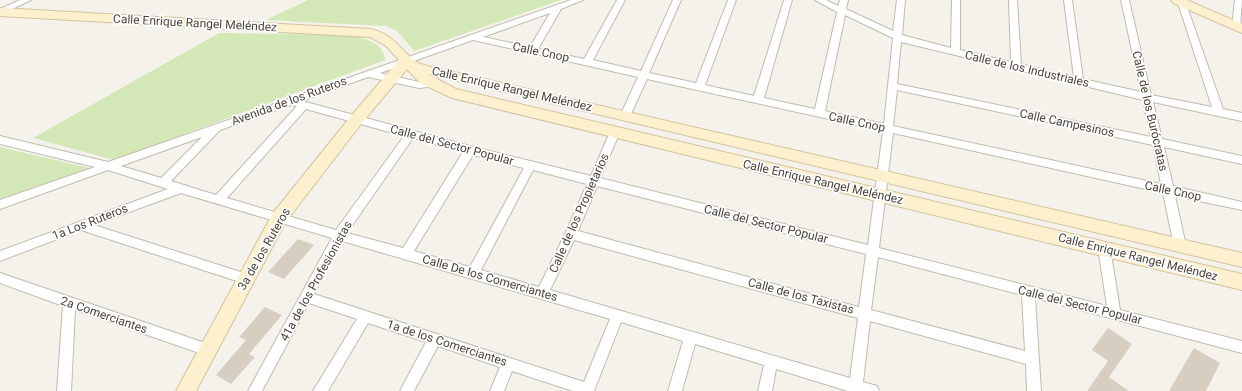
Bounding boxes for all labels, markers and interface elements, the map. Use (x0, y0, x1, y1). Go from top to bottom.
street label: Calle Enrique Rangel Meléndez (113, 12, 277, 34)
street label: Calle Cnop (511, 39, 571, 65)
street label: Calle de los Industriales (964, 48, 1090, 90)
street label: Calle de los Burócratas (1129, 50, 1171, 172)
street label: Calle Enrique Rangel Meléndez (430, 64, 594, 114)
street label: Avenida de los Ruteros (229, 74, 349, 128)
street label: Calle Campesinos (1018, 106, 1116, 140)
street label: Calle Cnop (827, 109, 887, 135)
street label: Calle del Sector Popular (389, 122, 515, 168)
street label: Calle de los Propietarios (546, 151, 612, 275)
street label: Calle Enrique Rangel Meléndez (741, 157, 905, 207)
street label: Calle Cnop (1143, 178, 1203, 204)
street label: 1a Los Ruteros (50, 201, 130, 243)
street label: Calle del Sector Popular (703, 202, 829, 246)
street label: 3a de los Ruteros (235, 205, 293, 293)
street label: 41a de los Profesionistas (277, 219, 355, 343)
street label: Calle Enrique Rangel Meléndez (1057, 230, 1219, 284)
street label: Calle De los Comerciantes (421, 252, 559, 304)
street label: Calle de los Taxistas (747, 275, 855, 317)
street label: Calle del Sector Popular (1017, 283, 1143, 327)
street label: 2a Comerciantes (59, 294, 149, 336)
street label: 1a de los Comerciantes (385, 317, 509, 369)

